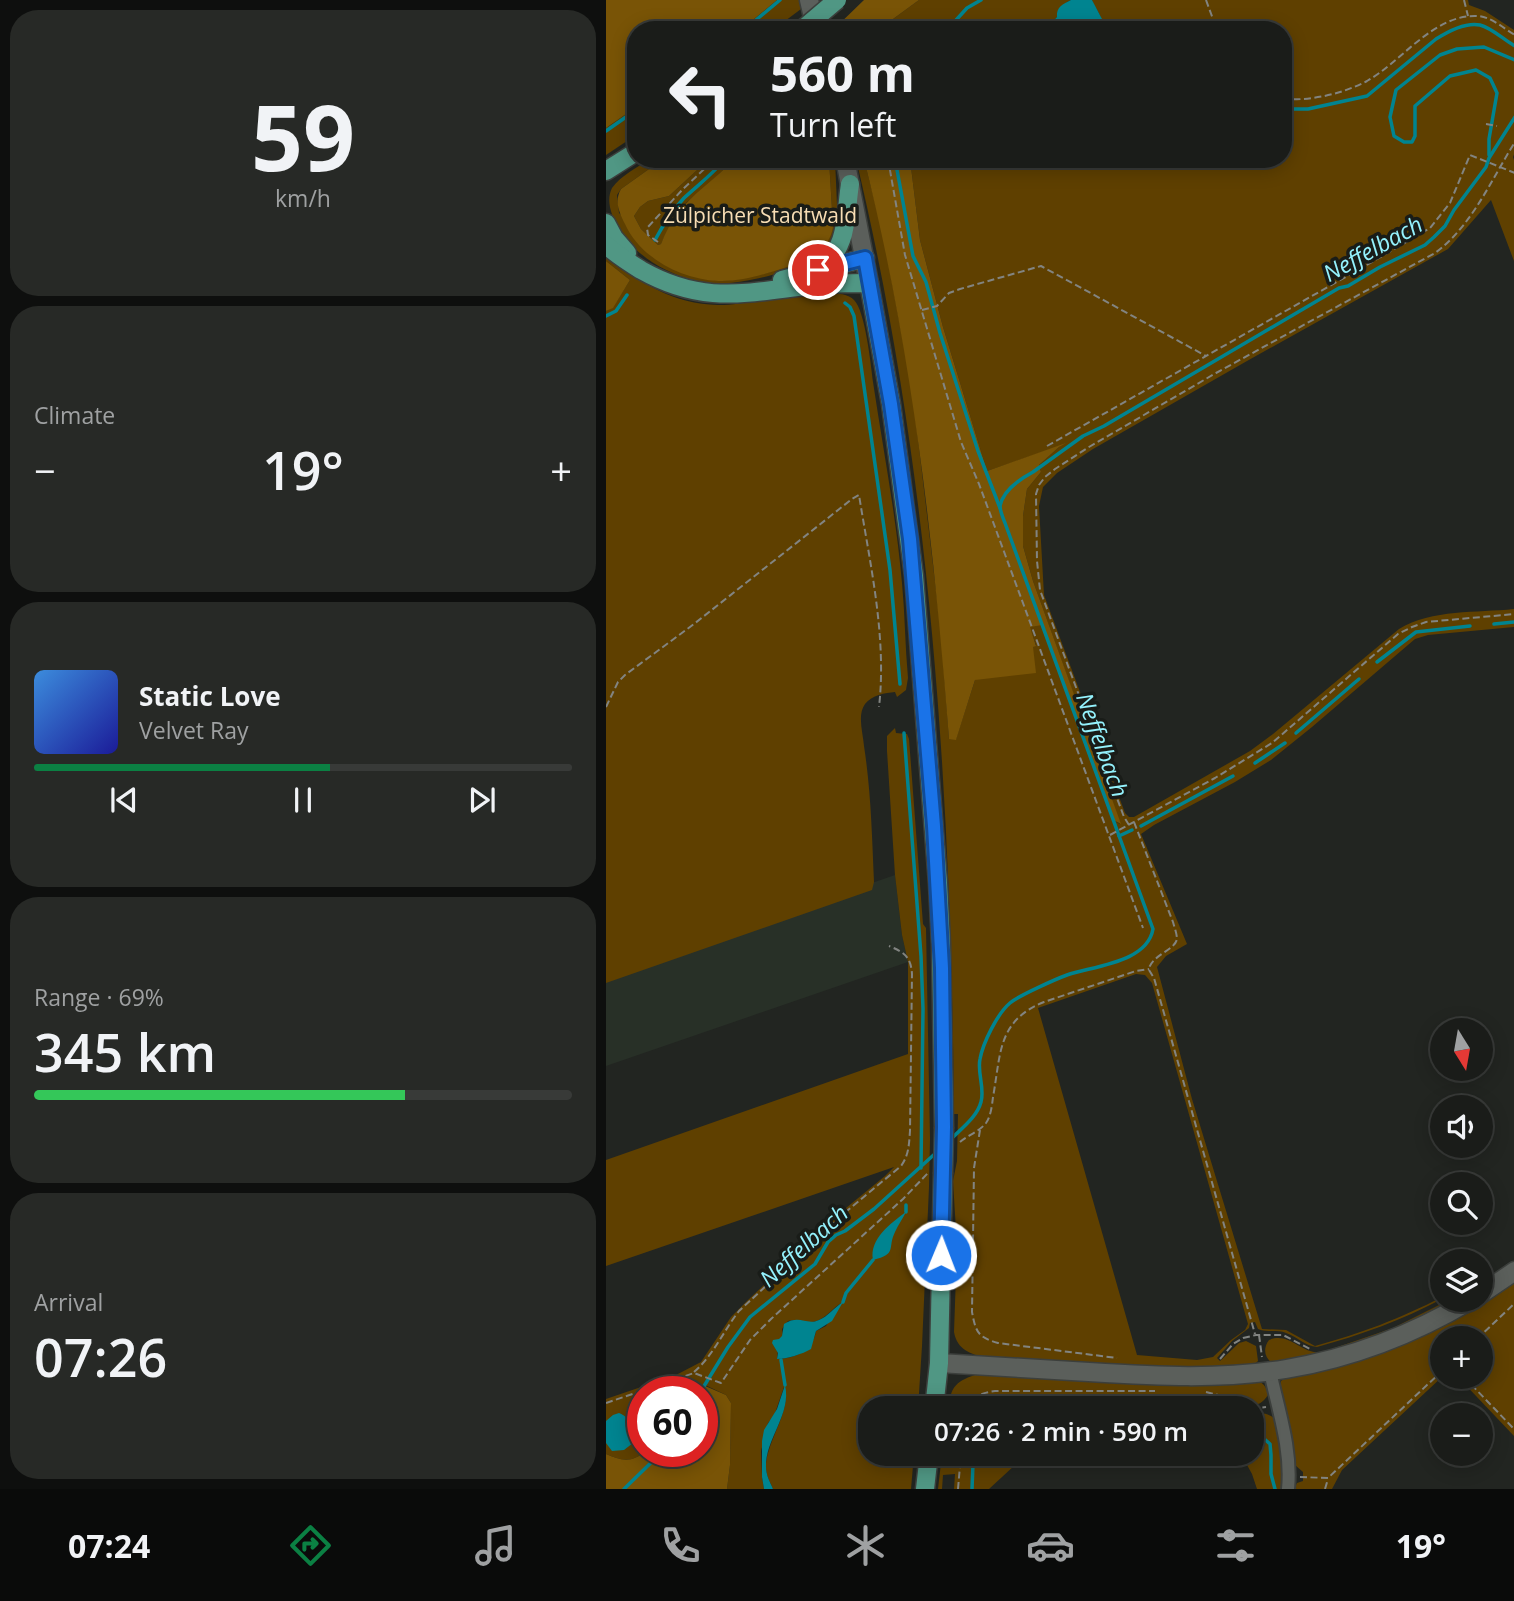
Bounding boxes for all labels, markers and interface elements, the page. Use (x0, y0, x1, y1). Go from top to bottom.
text: 560 m (770, 40, 915, 106)
icon: left (655, 49, 746, 140)
text: 59 (251, 74, 355, 198)
text: Turn left (770, 103, 896, 146)
text: km/h (275, 182, 331, 214)
park label: Zülpicher Stadtwald (663, 201, 857, 229)
water label: Neffelbach (1317, 208, 1428, 289)
pin (788, 240, 848, 300)
icon: arrive (799, 251, 837, 289)
text: Climate (34, 399, 115, 431)
text: 19° (262, 434, 344, 505)
text: − (34, 444, 56, 496)
text: + (550, 444, 572, 496)
text: Static Love (139, 678, 281, 714)
water label: Neffelbach (1069, 688, 1137, 801)
text: Velvet Ray (139, 714, 249, 746)
icon: previous (105, 781, 143, 819)
icon: pause (284, 781, 322, 819)
icon: next (463, 781, 501, 819)
text: Range · 69% (34, 981, 164, 1013)
text: 345 km (34, 1016, 216, 1087)
north arrow (1430, 1018, 1493, 1082)
map controls (1430, 1018, 1493, 1466)
button: sound (1430, 1095, 1493, 1158)
button: search (1430, 1172, 1493, 1235)
water label: Neffelbach (752, 1197, 855, 1294)
position arrow (904, 1218, 978, 1292)
button: layers (1430, 1249, 1493, 1312)
text: Arrival (34, 1286, 103, 1318)
text: 07:26 (34, 1321, 167, 1392)
button: + (1430, 1326, 1493, 1389)
speed limit sign: 60 (627, 1376, 718, 1467)
button: − (1430, 1403, 1493, 1466)
text: 07:26 · 2 min · 590 m (934, 1413, 1188, 1449)
icon: directions (286, 1521, 335, 1570)
icon: music (471, 1521, 520, 1570)
icon: phone (656, 1521, 705, 1570)
icon: climate (841, 1521, 890, 1570)
icon: car (1026, 1521, 1075, 1570)
icon: filters (1211, 1521, 1260, 1570)
text: 07:24 (68, 1524, 150, 1567)
text: 19° (1396, 1524, 1446, 1567)

